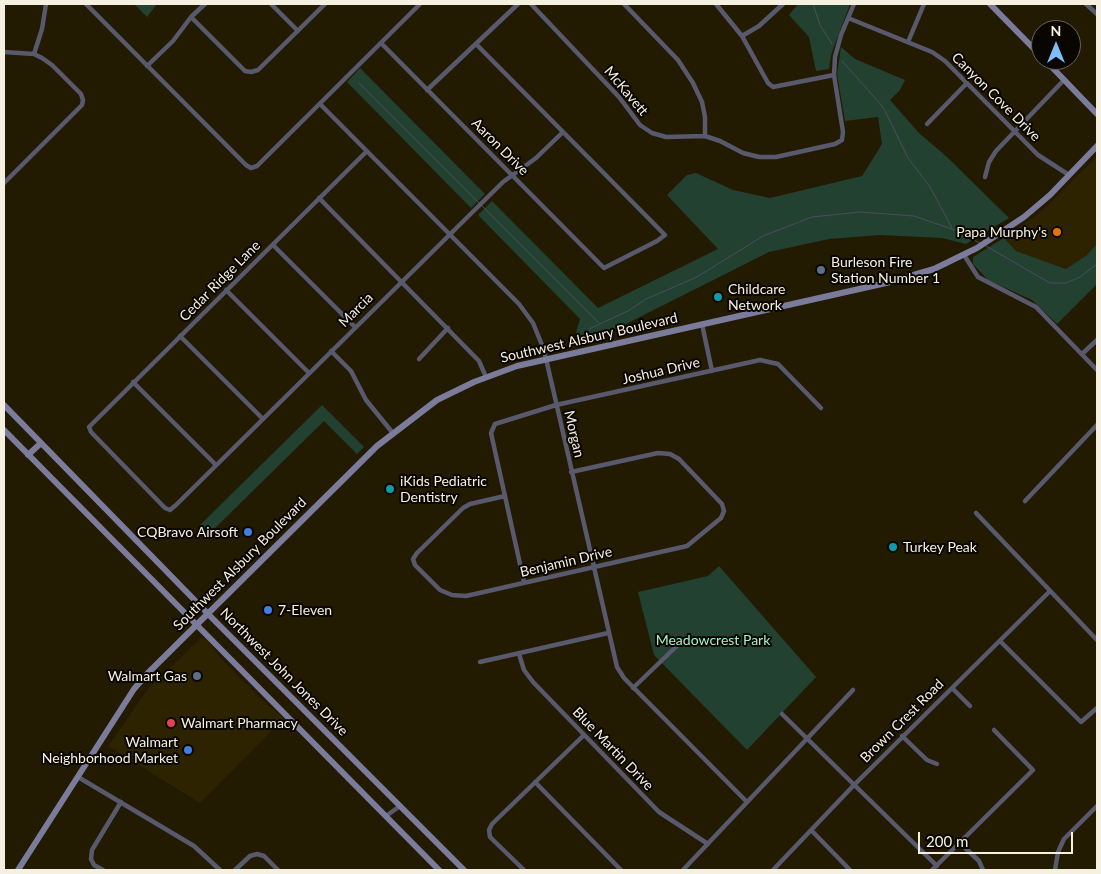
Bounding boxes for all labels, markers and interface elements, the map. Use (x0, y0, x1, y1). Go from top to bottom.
north arrow (1031, 20, 1081, 70)
text: N (1051, 22, 1061, 39)
street label: Canyon Cove Drive (948, 49, 1044, 145)
street label: McKavett (600, 63, 652, 119)
street label: Aaron Drive (468, 115, 532, 179)
place label: Papa Murphy's (956, 224, 1047, 240)
marker: Papa Murphy's (1051, 226, 1063, 238)
street label: Cedar Ridge Lane (176, 237, 264, 325)
place label: Burleson Fire Station Number 1 (831, 254, 940, 286)
marker: Burleson Fire Station Number 1 (815, 264, 827, 276)
place label: Childcare Network (728, 281, 786, 314)
street label: Marcia (335, 289, 377, 331)
marker: Childcare Network (712, 291, 724, 303)
street label: Southwest Alsbury Boulevard (499, 309, 679, 367)
street label: Joshua Drive (621, 354, 701, 388)
street label: Morgan (560, 409, 588, 459)
place label: iKids Pediatric Dentistry (400, 473, 487, 506)
marker: iKids Pediatric Dentistry (384, 483, 396, 495)
street label: Southwest Alsbury Boulevard (170, 494, 310, 634)
place label: CQBravo Airsoft (137, 524, 238, 540)
marker: CQBravo Airsoft (242, 526, 254, 538)
place label: Turkey Peak (903, 539, 977, 555)
marker: Turkey Peak (887, 541, 899, 553)
street label: Benjamin Drive (518, 543, 614, 581)
place label: 7-Eleven (278, 602, 332, 618)
marker: 7-Eleven (262, 604, 274, 616)
street label: Northwest John Jones Drive (217, 605, 351, 739)
park label: Meadowcrest Park (656, 632, 770, 648)
place label: Walmart Gas (108, 668, 187, 684)
marker: Walmart Gas (191, 670, 203, 682)
street label: Brown Crest Road (857, 676, 947, 766)
street label: Blue Martin Drive (569, 704, 657, 794)
place label: Walmart Pharmacy (181, 715, 298, 731)
marker: Walmart Pharmacy (165, 717, 177, 729)
place label: Walmart Neighborhood Market (42, 734, 178, 766)
marker: Walmart Neighborhood Market (182, 744, 194, 756)
scale bar (921, 822, 1076, 854)
text: 200 m (926, 832, 968, 850)

